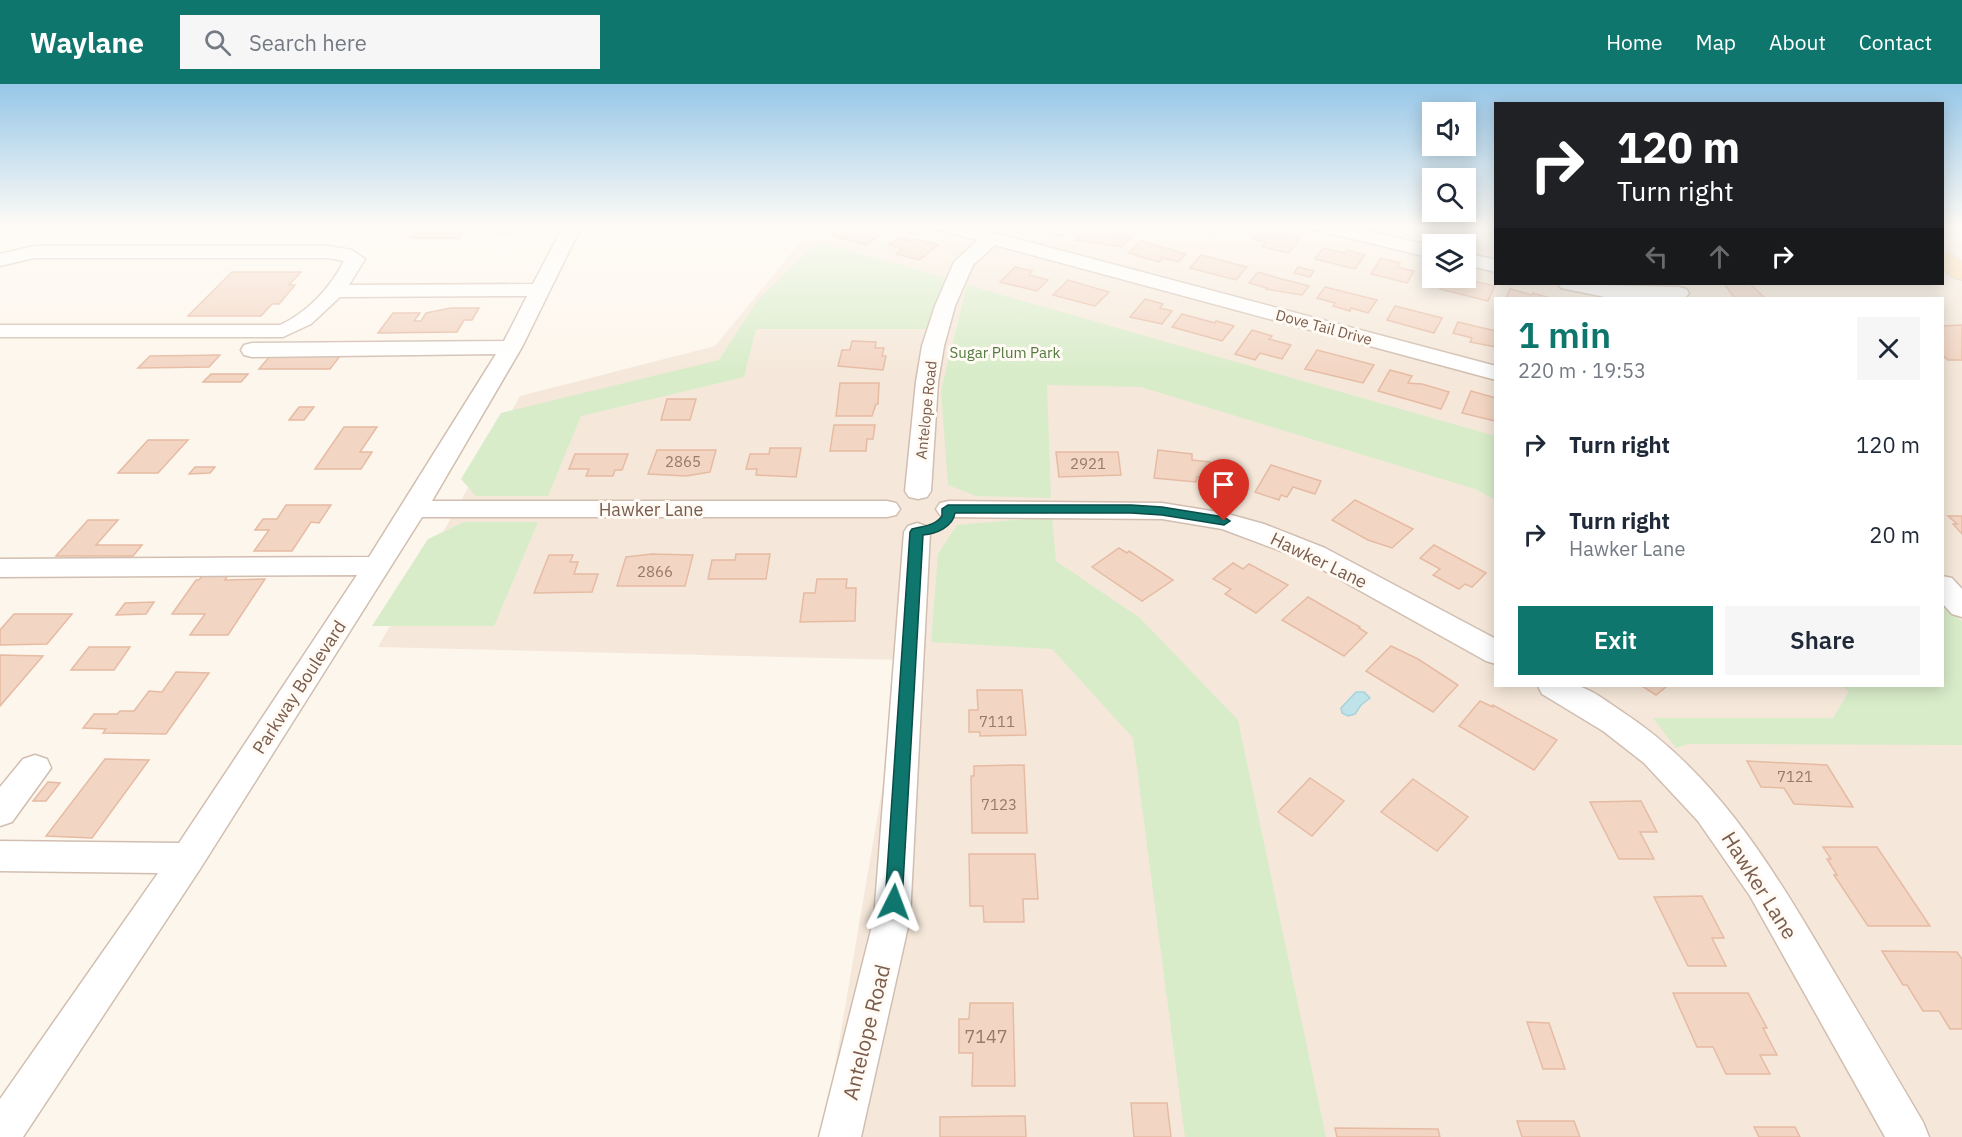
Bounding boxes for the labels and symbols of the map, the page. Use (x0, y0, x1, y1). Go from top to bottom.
street label: Dove Tail Drive (1274, 305, 1374, 349)
park label: Sugar Plum Park (950, 343, 1061, 362)
street label: Antelope Road (911, 360, 941, 460)
house number: 2865 (665, 452, 701, 471)
house number: 2921 (1070, 454, 1106, 473)
pin (1198, 459, 1249, 521)
street label: Hawker Lane (599, 498, 703, 521)
street label: Hawker Lane (1267, 527, 1371, 593)
house number: 2866 (637, 562, 673, 581)
street label: Parkway Boulevard (247, 616, 351, 758)
house number: 7111 (979, 712, 1015, 731)
house number: 7121 (1777, 767, 1813, 786)
house number: 7123 (981, 795, 1017, 814)
street label: Hawker Lane (1716, 826, 1804, 944)
position arrow (862, 870, 926, 934)
street label: Antelope Road (836, 961, 896, 1103)
house number: 7147 (964, 1025, 1008, 1048)

